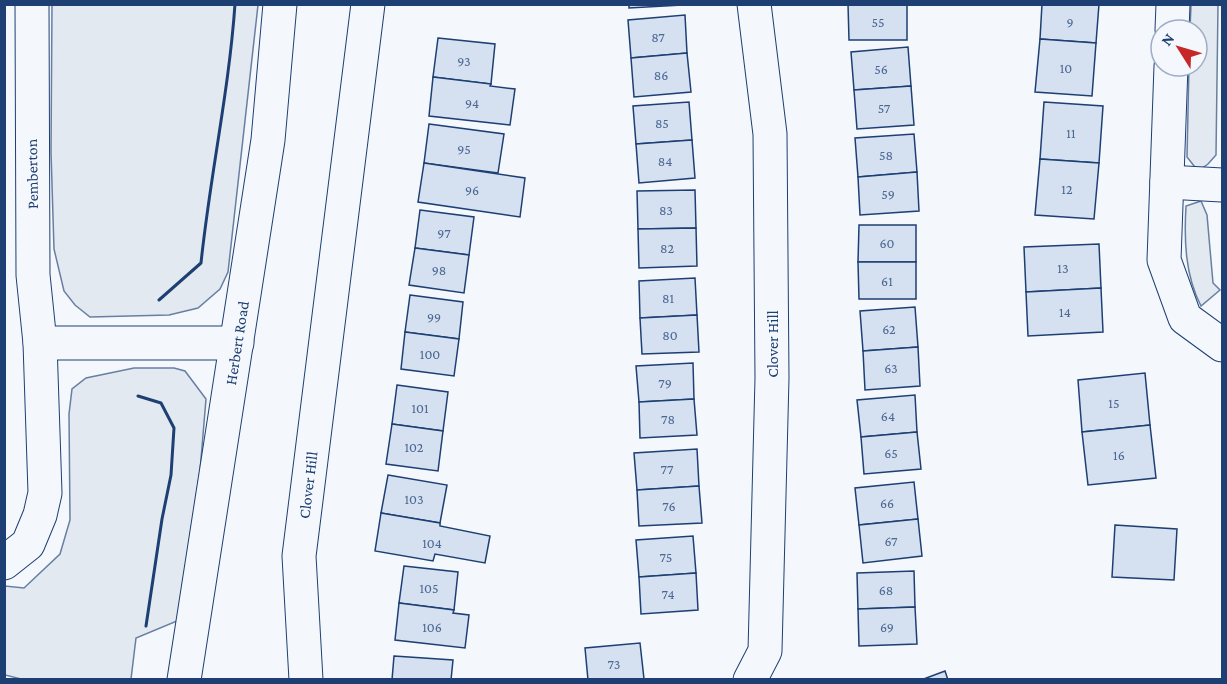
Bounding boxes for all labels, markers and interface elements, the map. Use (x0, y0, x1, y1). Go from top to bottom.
house number: 55 (871, 14, 885, 30)
house number: 9 (1066, 14, 1074, 30)
north arrow (1149, 18, 1209, 78)
house number: 87 (651, 29, 665, 45)
text: N (1157, 30, 1178, 49)
house number: 93 (457, 53, 471, 69)
house number: 10 (1060, 60, 1072, 76)
house number: 56 (874, 61, 888, 77)
house number: 86 (654, 67, 668, 83)
house number: 94 (465, 95, 479, 111)
house number: 57 (878, 100, 891, 116)
house number: 85 (655, 115, 669, 131)
house number: 11 (1066, 125, 1076, 141)
street label: Pemberton (23, 138, 41, 209)
house number: 95 (457, 141, 471, 157)
house number: 58 (879, 147, 893, 163)
house number: 84 (658, 153, 672, 169)
house number: 12 (1061, 181, 1073, 197)
house number: 96 (465, 182, 479, 198)
house number: 59 (881, 186, 895, 202)
house number: 83 (659, 202, 673, 218)
house number: 97 (437, 225, 451, 241)
house number: 60 (879, 235, 895, 251)
house number: 82 (660, 240, 674, 256)
house number: 13 (1057, 260, 1069, 276)
house number: 98 (432, 262, 446, 278)
house number: 61 (881, 273, 893, 289)
house number: 81 (662, 290, 674, 306)
street label: Herbert Road (222, 299, 252, 386)
house number: 14 (1059, 304, 1071, 320)
house number: 99 (427, 309, 441, 325)
street label: Clover Hill (764, 310, 781, 378)
house number: 62 (882, 321, 896, 337)
house number: 80 (662, 327, 678, 343)
house number: 100 (420, 346, 440, 362)
house number: 63 (884, 360, 898, 376)
house number: 79 (658, 375, 672, 391)
house number: 15 (1108, 395, 1120, 411)
house number: 101 (411, 400, 429, 416)
house number: 64 (881, 408, 895, 424)
house number: 78 (661, 411, 675, 427)
house number: 102 (404, 439, 424, 455)
house number: 65 (884, 445, 898, 461)
house number: 16 (1113, 447, 1125, 463)
street label: Clover Hill (295, 450, 321, 520)
house number: 77 (661, 461, 674, 477)
house number: 103 (404, 491, 424, 507)
house number: 66 (880, 495, 894, 511)
house number: 76 (662, 498, 676, 514)
house number: 67 (884, 533, 898, 549)
house number: 104 (422, 535, 442, 551)
house number: 75 (660, 549, 672, 565)
house number: 105 (419, 580, 439, 596)
house number: 68 (879, 582, 893, 598)
house number: 74 (661, 586, 675, 602)
house number: 106 (422, 619, 442, 635)
house number: 69 (880, 619, 894, 635)
house number: 73 (608, 656, 620, 672)

